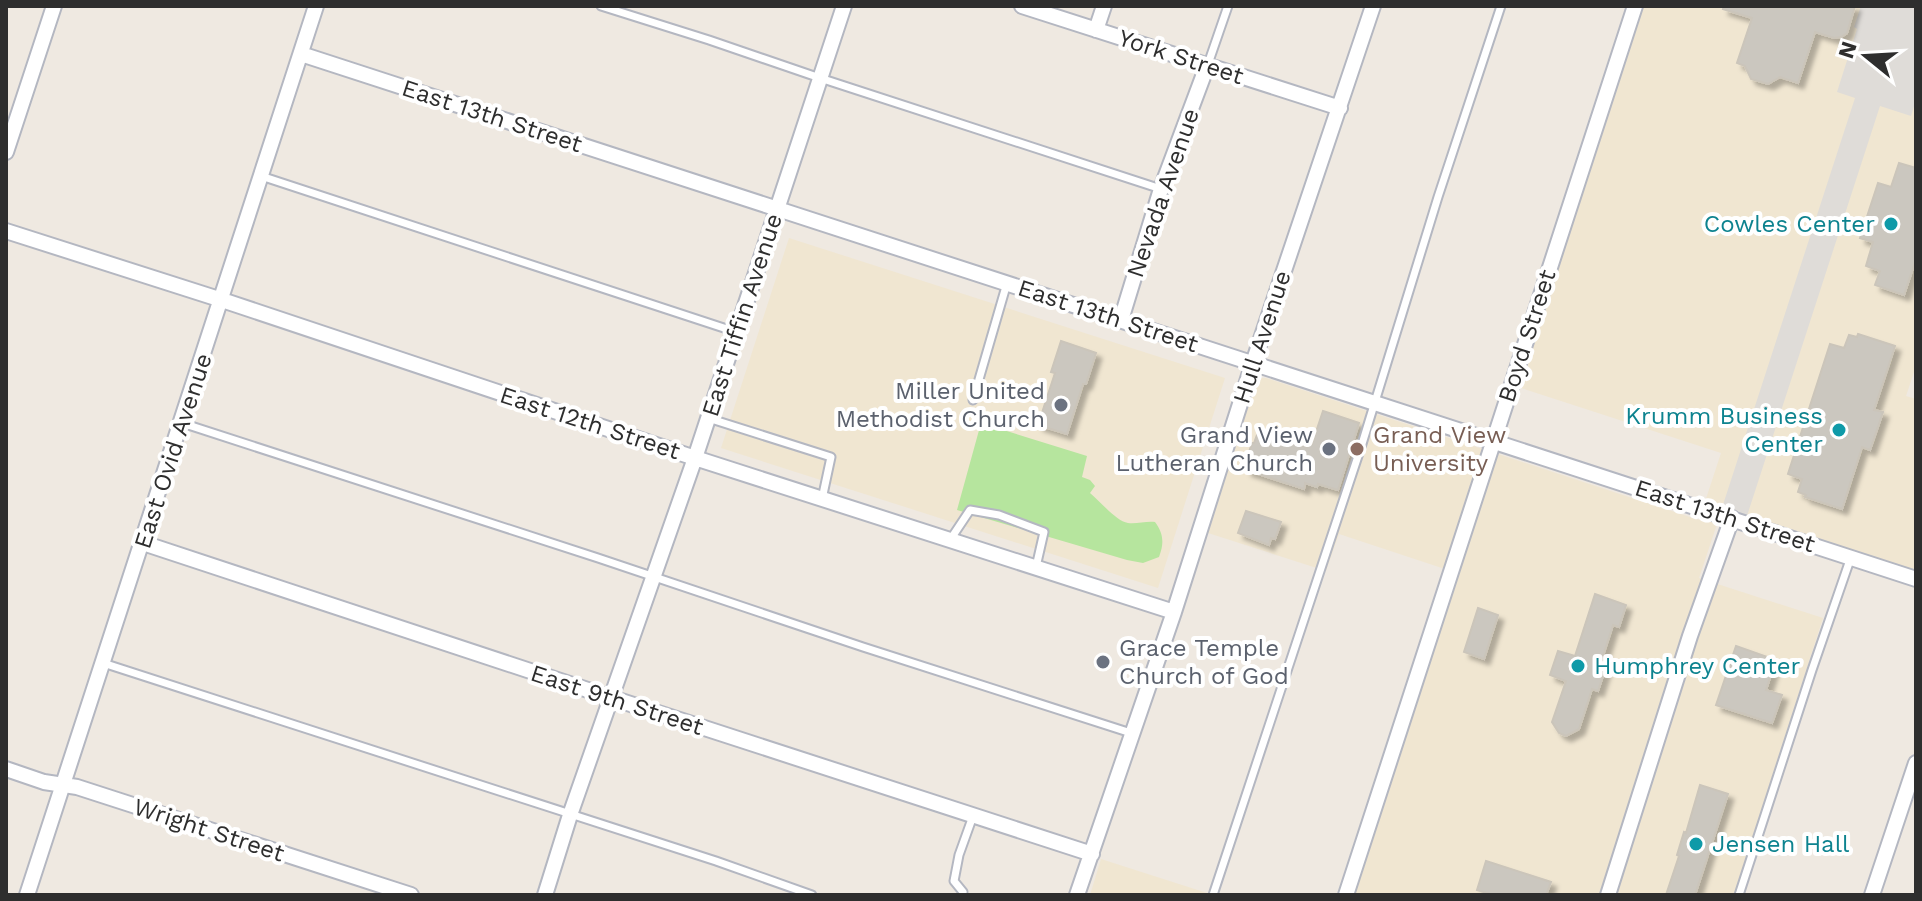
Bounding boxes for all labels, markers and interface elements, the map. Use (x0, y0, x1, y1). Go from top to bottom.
north arrow (1826, 16, 1906, 96)
street label: York Street (1115, 24, 1247, 90)
text: N (1833, 38, 1862, 62)
street label: East 13th Street (398, 74, 586, 158)
street label: Nevada Avenue (1121, 105, 1205, 281)
street label: East Tiffin Avenue (696, 210, 788, 420)
place label: Cowles Center (1704, 210, 1875, 238)
marker: Cowles Center (1882, 215, 1900, 233)
street label: Boyd Street (1492, 266, 1562, 406)
street label: Hull Avenue (1227, 267, 1297, 407)
street label: East 13th Street (1014, 274, 1202, 358)
street label: East Ovid Avenue (128, 350, 218, 552)
place label: Miller United Methodist Church (836, 377, 1045, 433)
street label: East 12th Street (496, 381, 684, 465)
marker: Miller United Methodist Church (1052, 396, 1070, 414)
place label: Krumm Business Center (1625, 402, 1823, 458)
place label: Grand View Lutheran Church (1115, 421, 1313, 477)
place label: Grand View University (1373, 421, 1506, 477)
marker: Krumm Business Center (1830, 421, 1848, 439)
marker: Grand View Lutheran Church (1320, 440, 1338, 458)
marker: Grand View University (1348, 440, 1366, 458)
street label: East 13th Street (1631, 474, 1819, 558)
place label: Grace Temple Church of God (1119, 634, 1289, 690)
place label: Humphrey Center (1594, 652, 1801, 680)
marker: Grace Temple Church of God (1094, 653, 1112, 671)
marker: Humphrey Center (1569, 657, 1587, 675)
street label: East 9th Street (527, 659, 707, 741)
street label: Wright Street (130, 792, 288, 868)
place label: Jensen Hall (1712, 830, 1850, 858)
marker: Jensen Hall (1687, 835, 1705, 853)

